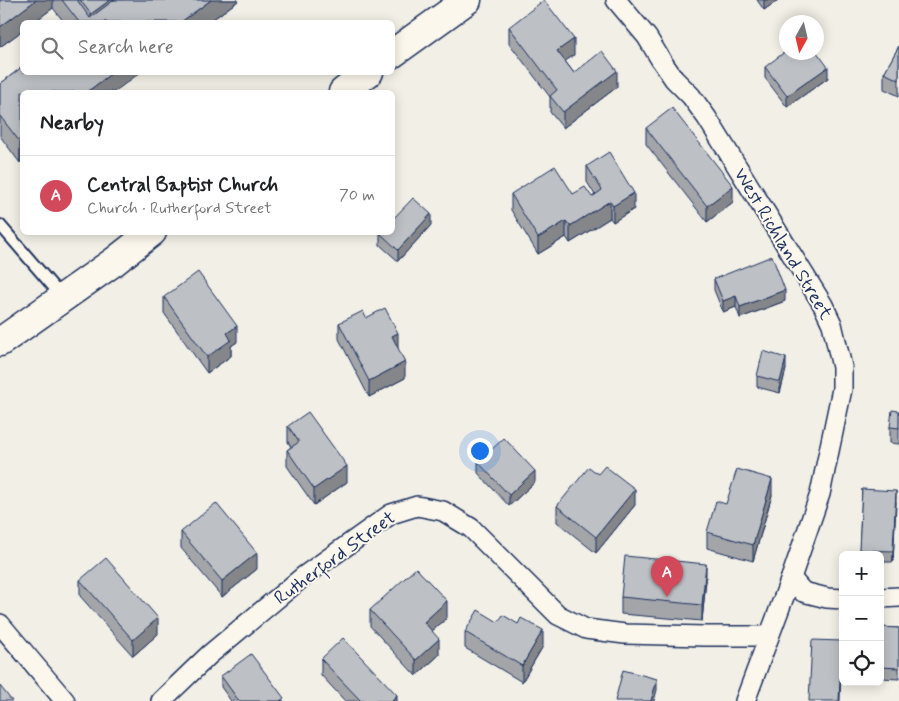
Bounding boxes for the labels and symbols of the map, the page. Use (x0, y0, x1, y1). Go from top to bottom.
north arrow (779, 15, 824, 60)
street label: West Richland Street (728, 164, 838, 324)
your location (467, 438, 493, 464)
street label: Rutherford Street (269, 505, 403, 613)
pin: A (651, 556, 683, 597)

